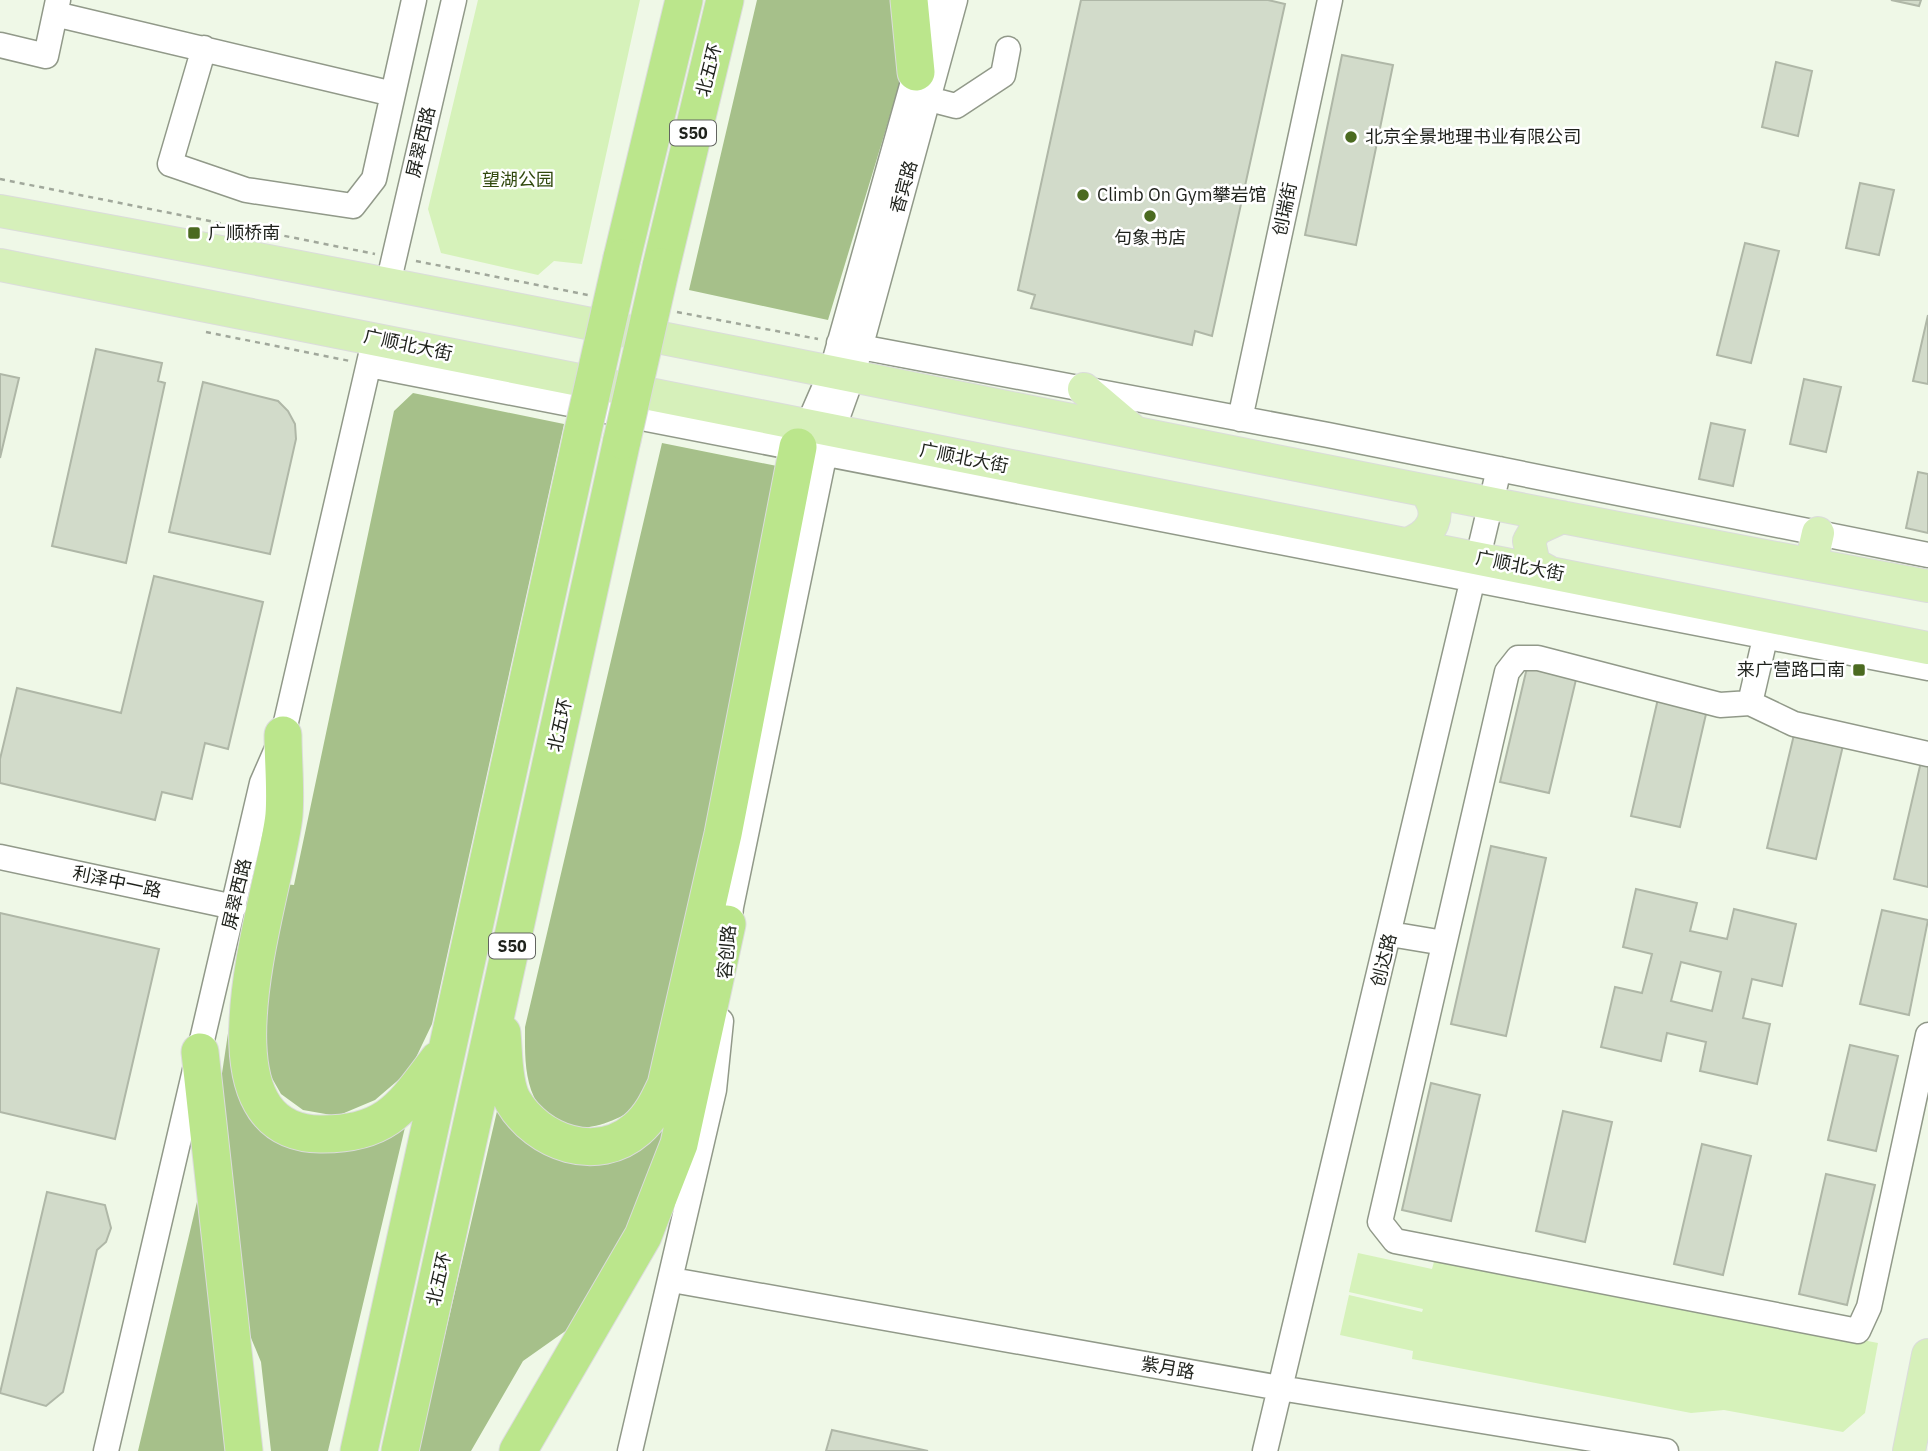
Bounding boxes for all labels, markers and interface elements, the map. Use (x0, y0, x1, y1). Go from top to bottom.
street label: 北五环 (691, 41, 726, 99)
street label: 屏翠西路 (401, 104, 440, 180)
road number: S50 (670, 120, 716, 146)
place label: 北京全景地理书业有限公司 (1365, 125, 1581, 148)
marker: 北京全景地理书业有限公司 (1343, 129, 1359, 145)
street label: 香宾路 (885, 158, 922, 216)
park label: 望湖公园 (482, 168, 554, 191)
street label: 创瑞街 (1268, 180, 1301, 238)
place label: Climb On Gym攀岩馆 (1097, 183, 1266, 206)
marker: Climb On Gym攀岩馆 (1075, 187, 1091, 203)
marker: 句象书店 (1142, 208, 1158, 224)
place label: 广顺桥南 (208, 221, 280, 244)
marker: 广顺桥南 (186, 225, 202, 241)
place label: 句象书店 (1114, 226, 1186, 249)
street label: 广顺北大街 (362, 324, 455, 365)
street label: 广顺北大街 (918, 438, 1010, 477)
street label: 广顺北大街 (1474, 546, 1566, 585)
place label: 来广营路口南 (1737, 658, 1845, 681)
marker: 来广营路口南 (1851, 662, 1867, 678)
street label: 北五环 (543, 696, 576, 754)
street label: 屏翠西路 (217, 856, 256, 932)
street label: 利泽中一路 (71, 861, 164, 902)
street label: 容创路 (713, 924, 740, 980)
street label: 创达路 (1366, 931, 1401, 989)
road number: S50 (489, 934, 535, 958)
street label: 北五环 (421, 1250, 456, 1308)
street label: 紫月路 (1140, 1351, 1197, 1384)

